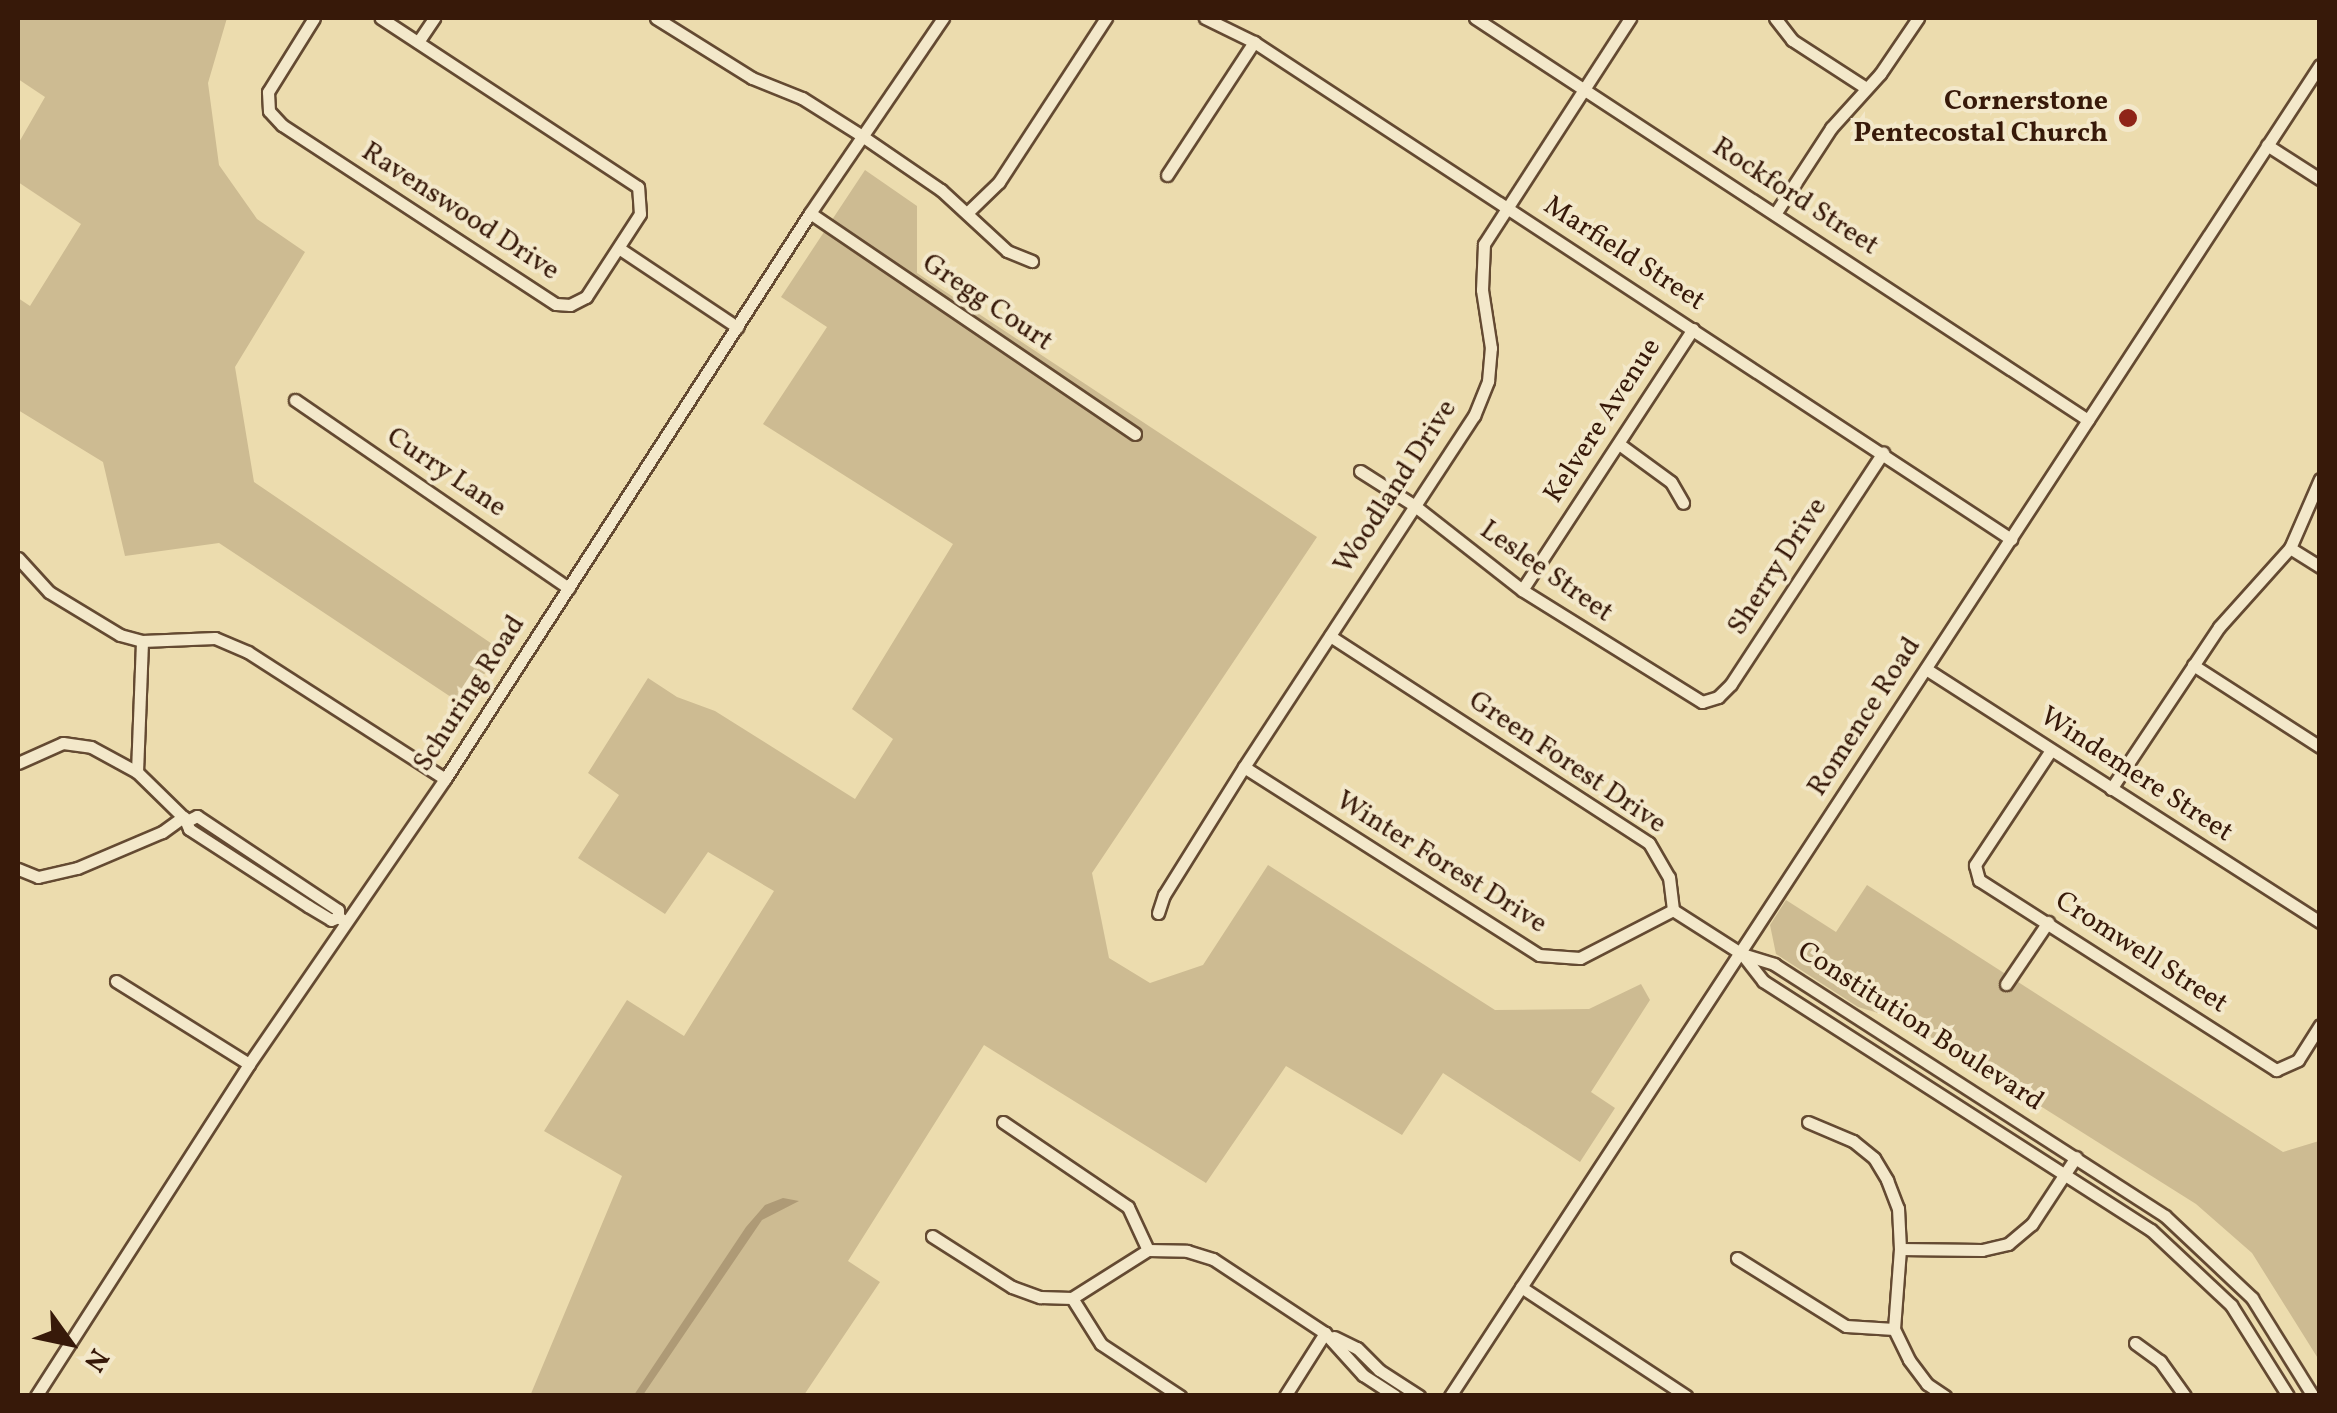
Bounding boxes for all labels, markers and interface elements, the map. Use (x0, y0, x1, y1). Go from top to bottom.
place label: Cornerstone Pentecostal Church (1854, 85, 2108, 151)
marker: Cornerstone Pentecostal Church (2117, 107, 2139, 129)
street label: Rockford Street (1706, 131, 1884, 263)
street label: Ravenswood Drive (355, 136, 565, 288)
street label: Marfield Street (1537, 189, 1711, 319)
street label: Gregg Court (915, 247, 1059, 359)
street label: Kelvere Avenue (1537, 332, 1669, 510)
street label: Woodland Drive (1327, 394, 1465, 580)
street label: Curry Lane (379, 421, 513, 525)
street label: Sherry Drive (1721, 492, 1835, 642)
street label: Leslee Street (1473, 514, 1619, 630)
street label: Schuring Road (407, 609, 533, 779)
street label: Romence Road (1801, 631, 1929, 803)
street label: Green Forest Drive (1462, 684, 1672, 842)
street label: Windemere Street (2033, 700, 2239, 850)
street label: Winter Forest Drive (1329, 784, 1553, 942)
street label: Cromwell Street (2048, 885, 2234, 1021)
street label: Constitution Boulevard (1791, 935, 2049, 1119)
north arrow (20, 1293, 120, 1393)
text: N (74, 1340, 117, 1379)

